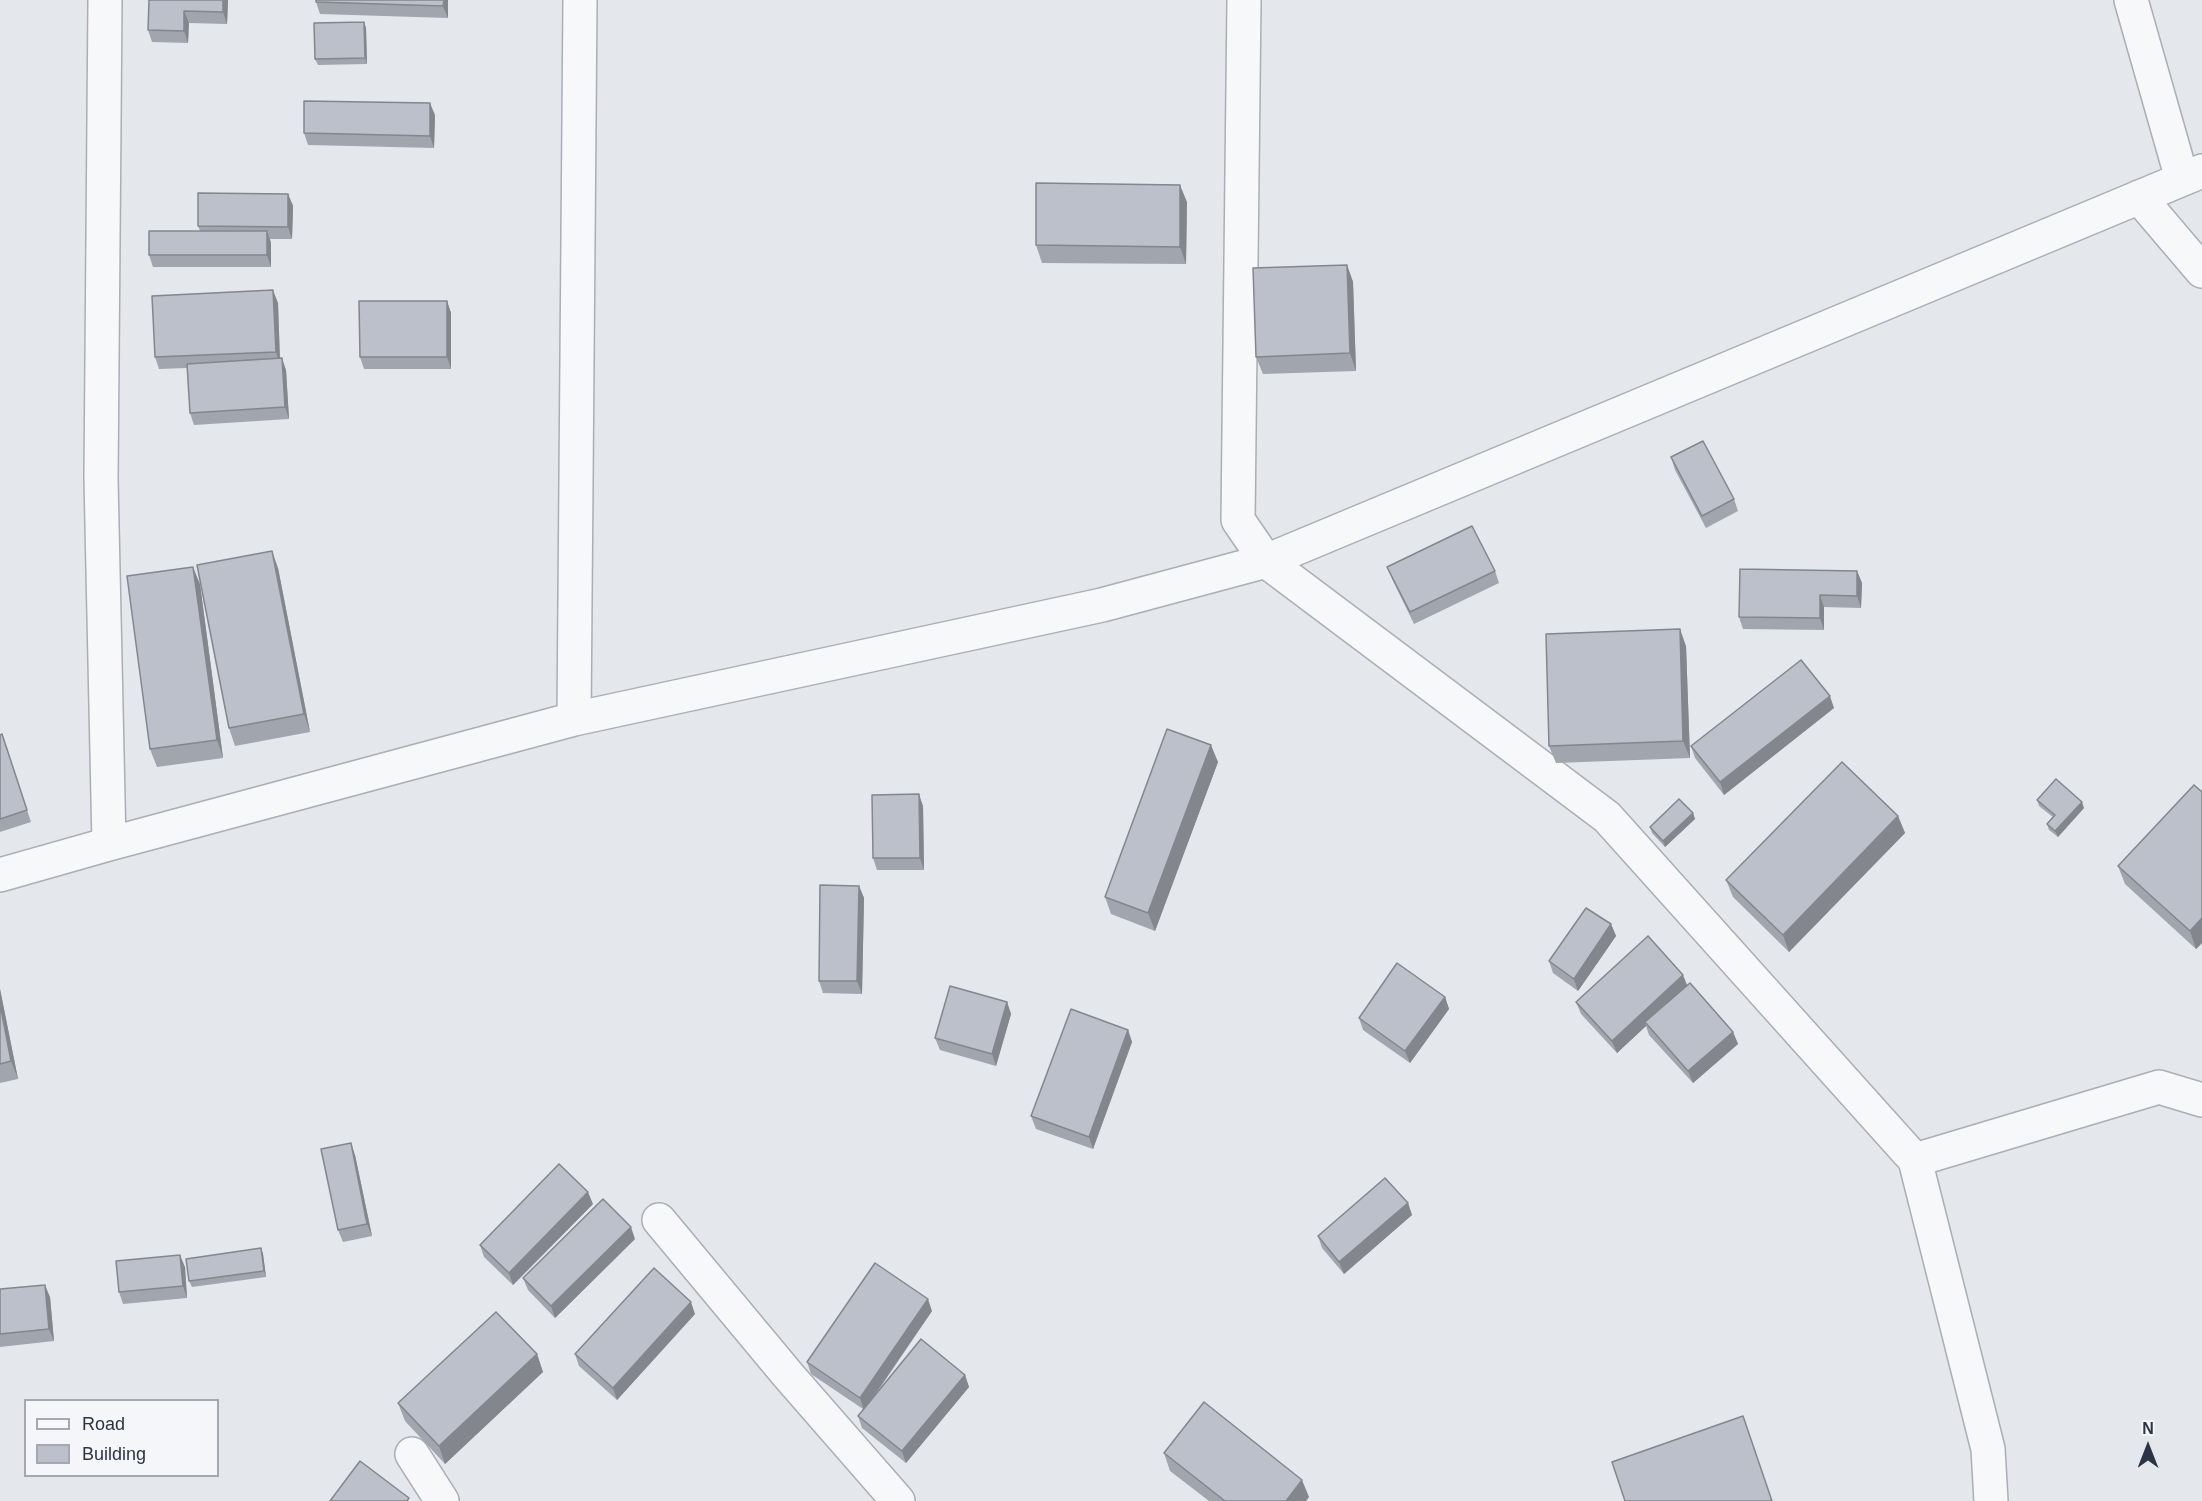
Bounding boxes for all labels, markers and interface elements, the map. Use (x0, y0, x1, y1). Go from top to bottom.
legend (24, 1399, 219, 1477)
text: Road (82, 1414, 125, 1434)
north arrow (2118, 1417, 2178, 1477)
text: N (2142, 1420, 2154, 1437)
text: Building (82, 1444, 146, 1464)

